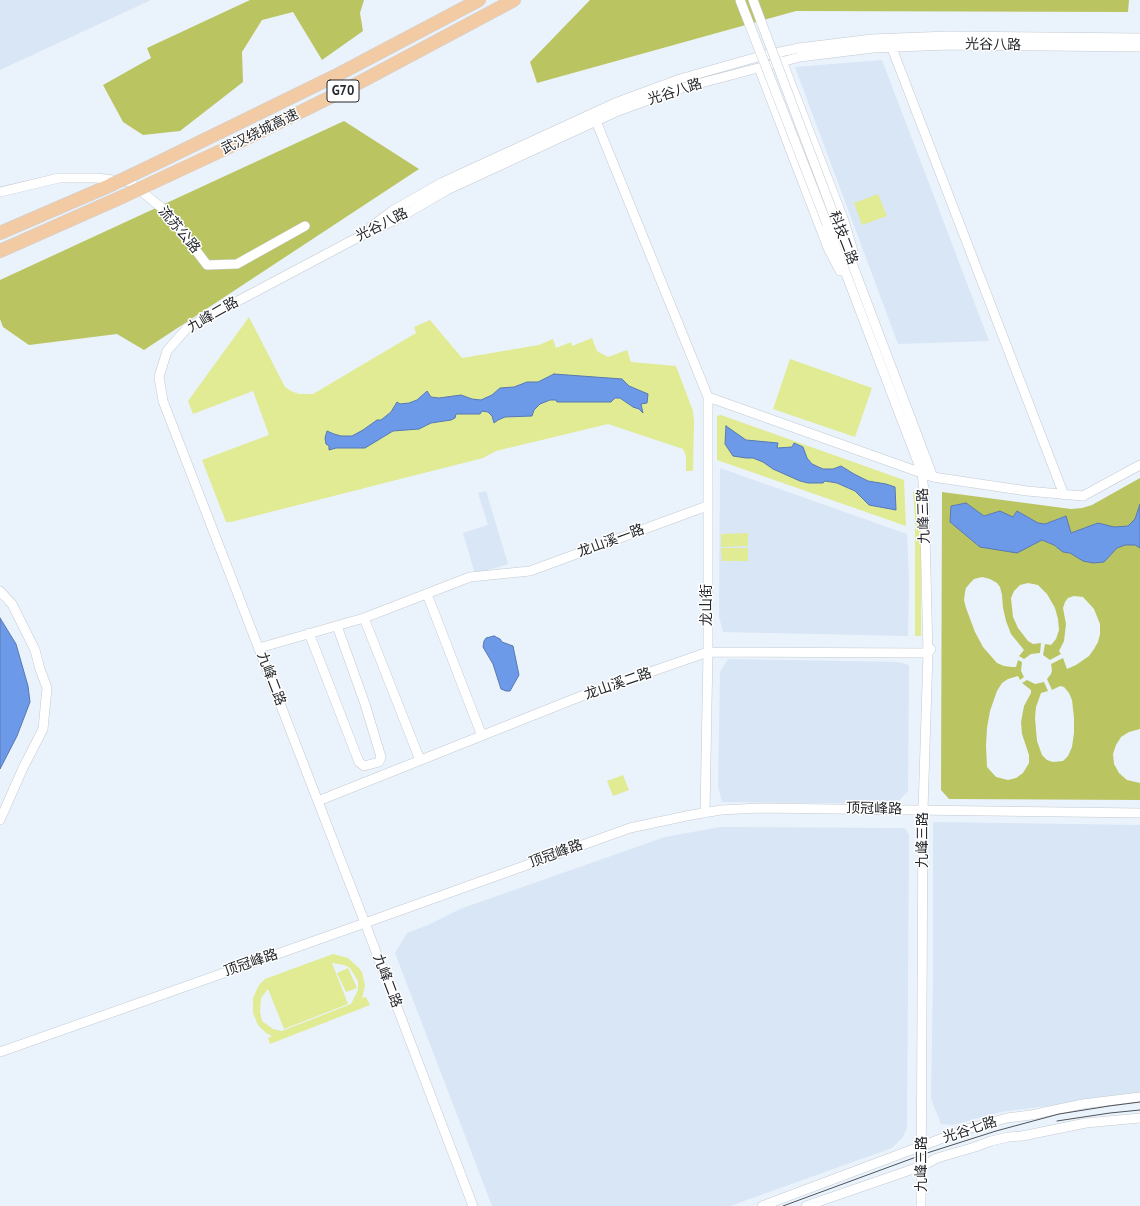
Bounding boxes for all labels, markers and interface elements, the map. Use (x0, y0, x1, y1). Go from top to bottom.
street label: 光谷八路 (965, 36, 1021, 54)
street label: 光谷八路 (646, 75, 704, 109)
road number: G70 (327, 80, 359, 102)
street label: 武汉绕城高速 (219, 106, 301, 158)
street label: 流苏公路 (155, 203, 203, 257)
street label: 光谷八路 (353, 205, 411, 245)
street label: 科技二路 (825, 209, 861, 267)
street label: 九峰二路 (185, 294, 241, 336)
street label: 九峰三路 (915, 488, 933, 544)
street label: 龙山溪一路 (575, 521, 647, 561)
street label: 龙山街 (699, 584, 715, 626)
street label: 九峰二路 (253, 650, 289, 708)
street label: 龙山溪二路 (582, 665, 654, 703)
street label: 顶冠峰路 (846, 800, 902, 818)
street label: 九峰三路 (915, 812, 931, 868)
street label: 顶冠峰路 (527, 837, 585, 871)
street label: 顶冠峰路 (222, 946, 280, 980)
street label: 九峰二路 (369, 952, 405, 1010)
street label: 光谷七路 (941, 1113, 999, 1147)
street label: 九峰三路 (914, 1136, 930, 1192)

